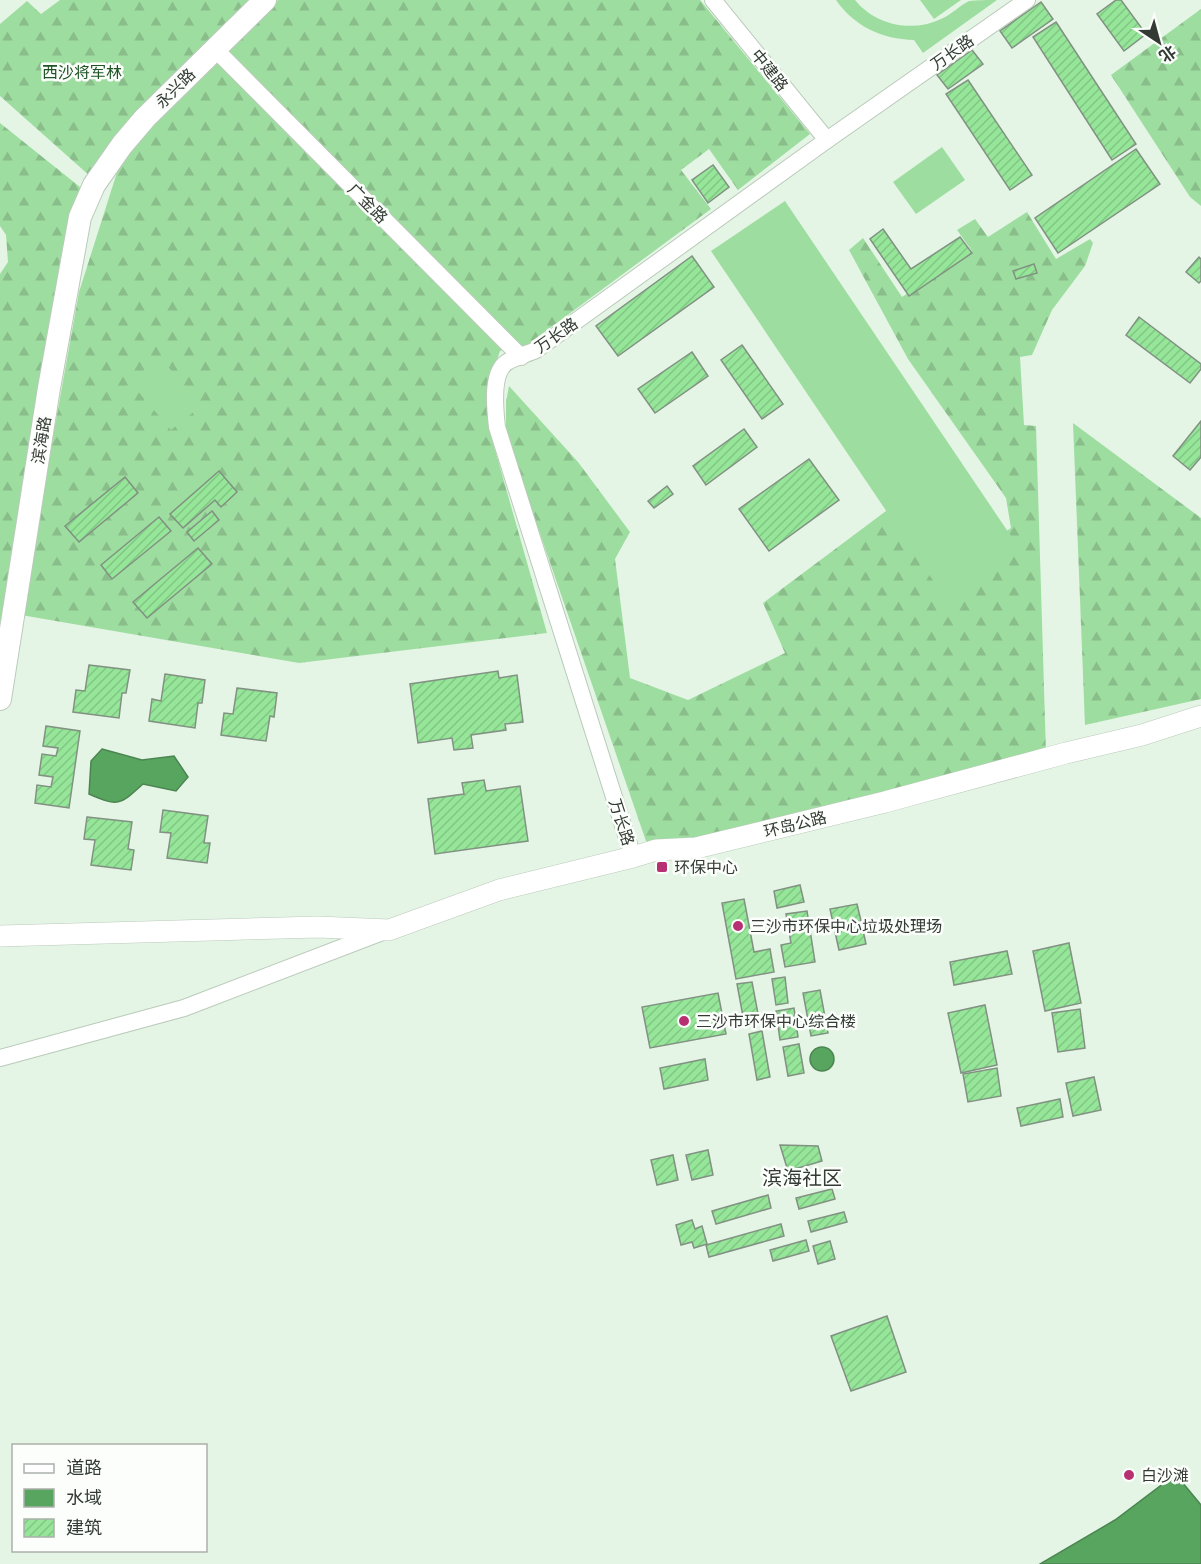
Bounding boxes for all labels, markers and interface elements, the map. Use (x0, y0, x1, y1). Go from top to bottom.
north arrow (1129, 12, 1189, 72)
street label: 万长路 (927, 31, 977, 74)
text: 北 (1155, 41, 1180, 66)
street label: 中建路 (747, 46, 792, 95)
park label: 西沙将军林 (42, 63, 122, 82)
street label: 永兴路 (152, 65, 199, 112)
street label: 广金路 (344, 180, 391, 227)
street label: 万长路 (531, 314, 581, 357)
street label: 滨海路 (28, 415, 55, 465)
street label: 万长路 (605, 796, 638, 848)
street label: 环岛公路 (762, 808, 828, 841)
place label: 环保中心 (674, 858, 738, 877)
marker: 环保中心 (655, 860, 669, 874)
place label: 三沙市环保中心垃圾处理场 (750, 917, 942, 936)
marker: 三沙市环保中心垃圾处理场 (731, 919, 745, 933)
place label: 三沙市环保中心综合楼 (696, 1012, 856, 1031)
marker: 三沙市环保中心综合楼 (677, 1014, 691, 1028)
district label: 滨海社区 (762, 1166, 842, 1190)
legend (12, 1444, 207, 1552)
text: 道路 (66, 1457, 102, 1479)
place label: 白沙滩 (1141, 1466, 1189, 1485)
marker: 白沙滩 (1122, 1468, 1136, 1482)
text: 水域 (66, 1487, 102, 1509)
text: 建筑 (66, 1517, 102, 1539)

